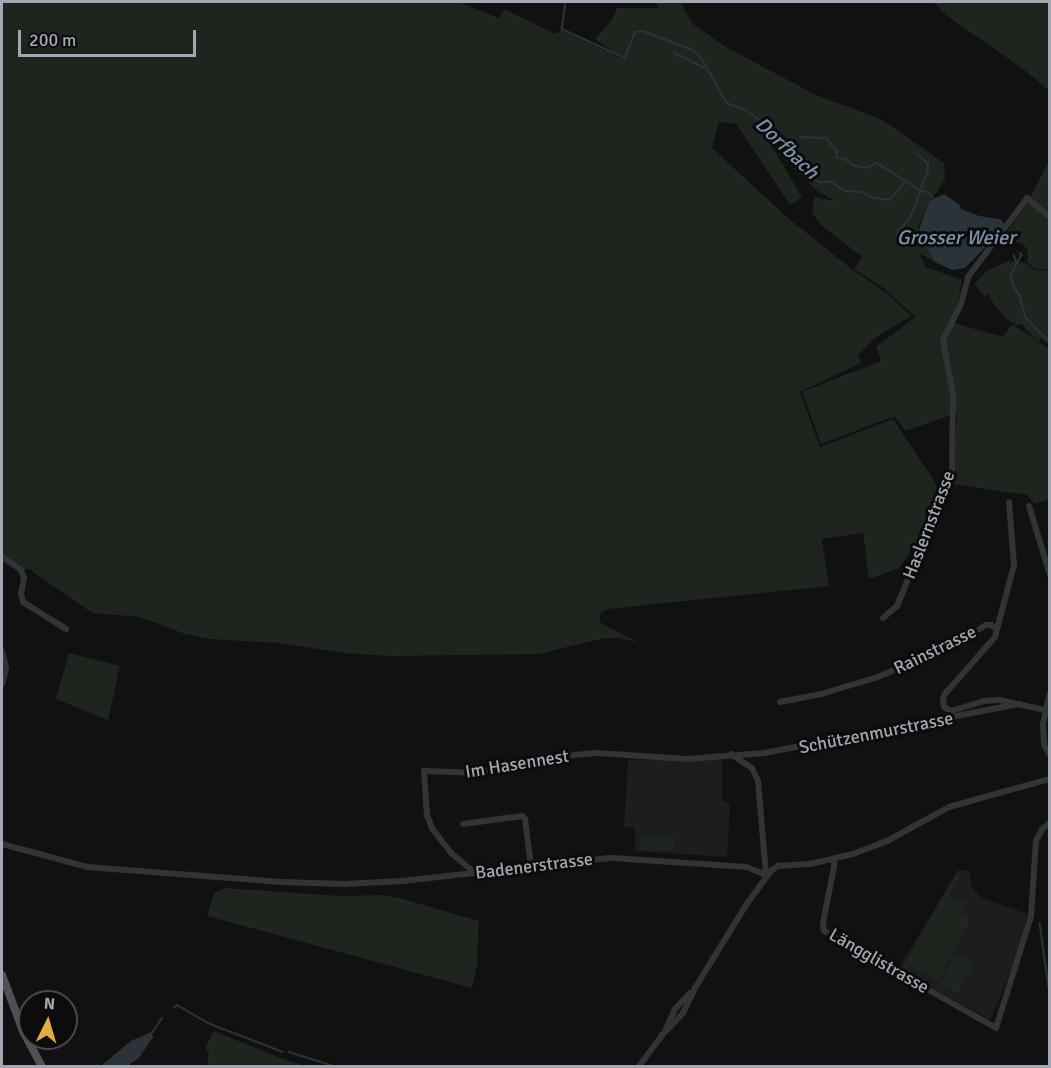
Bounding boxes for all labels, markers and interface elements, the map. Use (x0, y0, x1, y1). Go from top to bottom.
scale bar (21, 18, 200, 56)
text: 200 m (29, 29, 76, 51)
water label: Dorfbach (750, 112, 824, 184)
water label: Grosser Weier (897, 225, 1015, 249)
street label: Haslernstrasse (898, 468, 960, 582)
street label: Rainstrasse (890, 621, 980, 679)
street label: Schützenmurstrasse (797, 707, 955, 759)
street label: Im Hasennest (464, 745, 570, 783)
street label: Badenerstrasse (474, 848, 594, 884)
street label: Längglistrasse (825, 924, 933, 998)
north arrow (18, 990, 78, 1050)
text: N (43, 994, 56, 1015)

